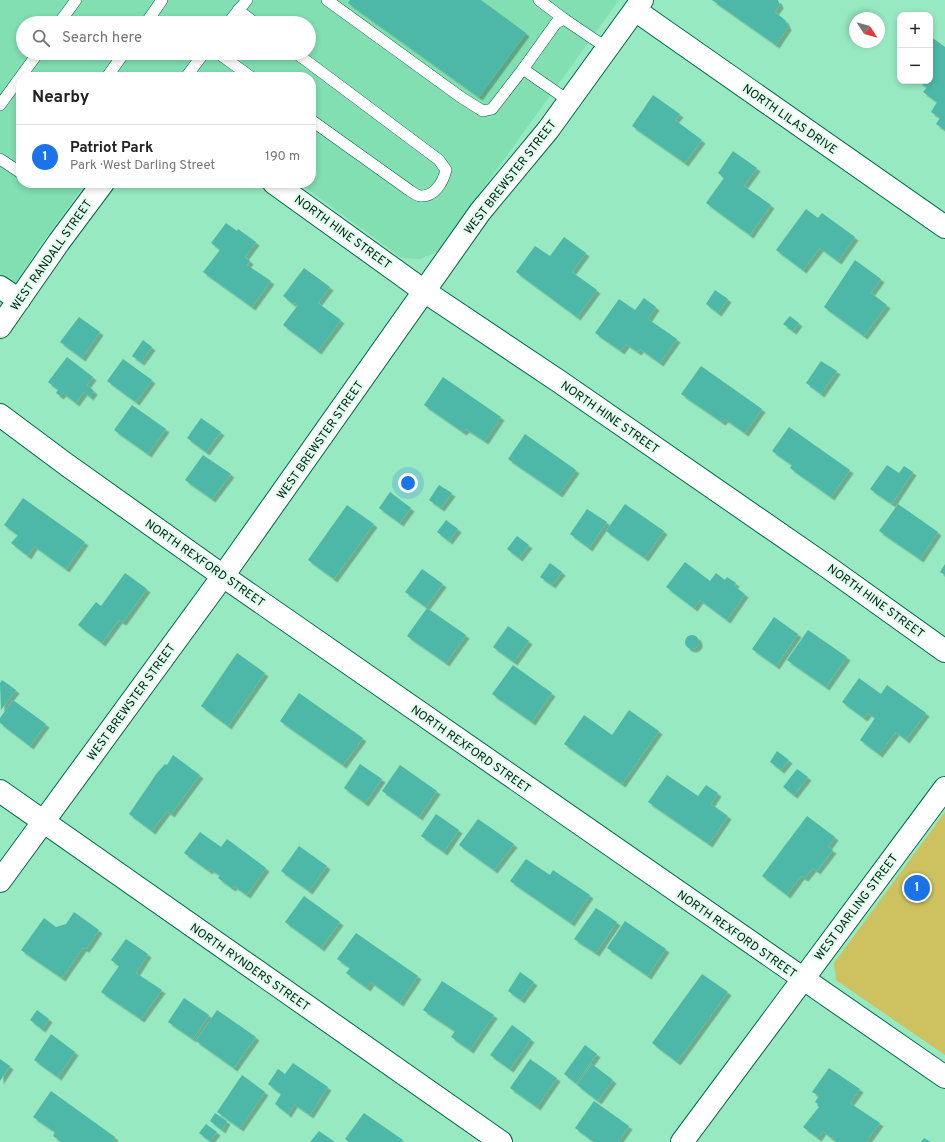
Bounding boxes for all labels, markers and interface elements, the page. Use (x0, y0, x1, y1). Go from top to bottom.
north arrow (849, 12, 885, 48)
map controls (897, 12, 933, 84)
button: + (897, 12, 933, 48)
search box (16, 16, 316, 60)
icon: search (30, 27, 52, 49)
text: Search here (62, 29, 142, 48)
button: − (897, 48, 933, 84)
street label: NORTH LILAS DRIVE (739, 81, 840, 159)
text: Nearby (32, 87, 89, 109)
street label: WEST BREWSTER STREET (461, 117, 561, 238)
text: Patriot Park (70, 139, 153, 158)
text: 1 (42, 149, 48, 165)
text: 190 m (265, 149, 300, 165)
text: Park · West Darling Street (70, 158, 215, 174)
street label: NORTH HINE STREET (291, 192, 394, 273)
street label: WEST RANDALL STREET (7, 197, 96, 314)
street label: WEST BREWSTER STREET (274, 378, 368, 503)
street label: NORTH HINE STREET (557, 378, 662, 458)
your location (398, 473, 418, 493)
street label: NORTH REXFORD STREET (141, 516, 268, 611)
street label: NORTH HINE STREET (824, 561, 927, 642)
street label: WEST BREWSTER STREET (84, 641, 180, 764)
street label: NORTH REXFORD STREET (407, 702, 534, 797)
street label: WEST DARLING STREET (811, 851, 902, 964)
pin: 1 (904, 873, 930, 903)
street label: NORTH REXFORD STREET (673, 887, 800, 982)
street label: NORTH RYNDERS STREET (186, 920, 313, 1015)

